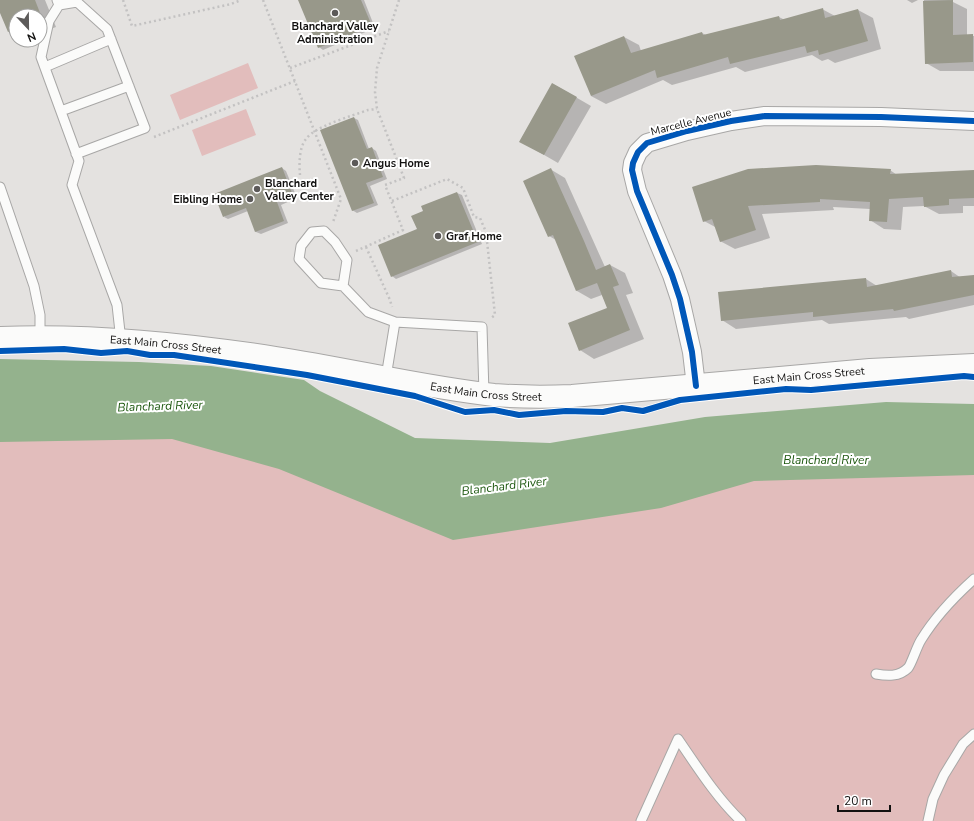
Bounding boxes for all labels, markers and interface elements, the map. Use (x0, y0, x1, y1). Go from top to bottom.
north arrow (8, 8, 48, 48)
marker: Blanchard Valley Administration (330, 8, 340, 18)
place label: Blanchard Valley Administration (292, 19, 379, 47)
text: N (25, 28, 38, 45)
street label: Marcelle Avenue (649, 105, 733, 139)
place label: Angus Home (363, 156, 429, 171)
marker: Angus Home (350, 158, 360, 168)
place label: Blanchard Valley Center (264, 176, 334, 204)
marker: Blanchard Valley Center (252, 184, 262, 194)
place label: Eibling Home (173, 192, 242, 207)
marker: Eibling Home (245, 194, 255, 204)
place label: Graf Home (446, 229, 502, 244)
marker: Graf Home (433, 231, 443, 241)
street label: East Main Cross Street (110, 332, 223, 358)
street label: East Main Cross Street (752, 363, 865, 388)
street label: East Main Cross Street (429, 378, 542, 404)
water label: Blanchard River (117, 396, 204, 415)
water label: Blanchard River (783, 452, 869, 468)
water label: Blanchard River (461, 473, 548, 499)
scale bar (838, 787, 890, 813)
text: 20 m (844, 793, 872, 809)

